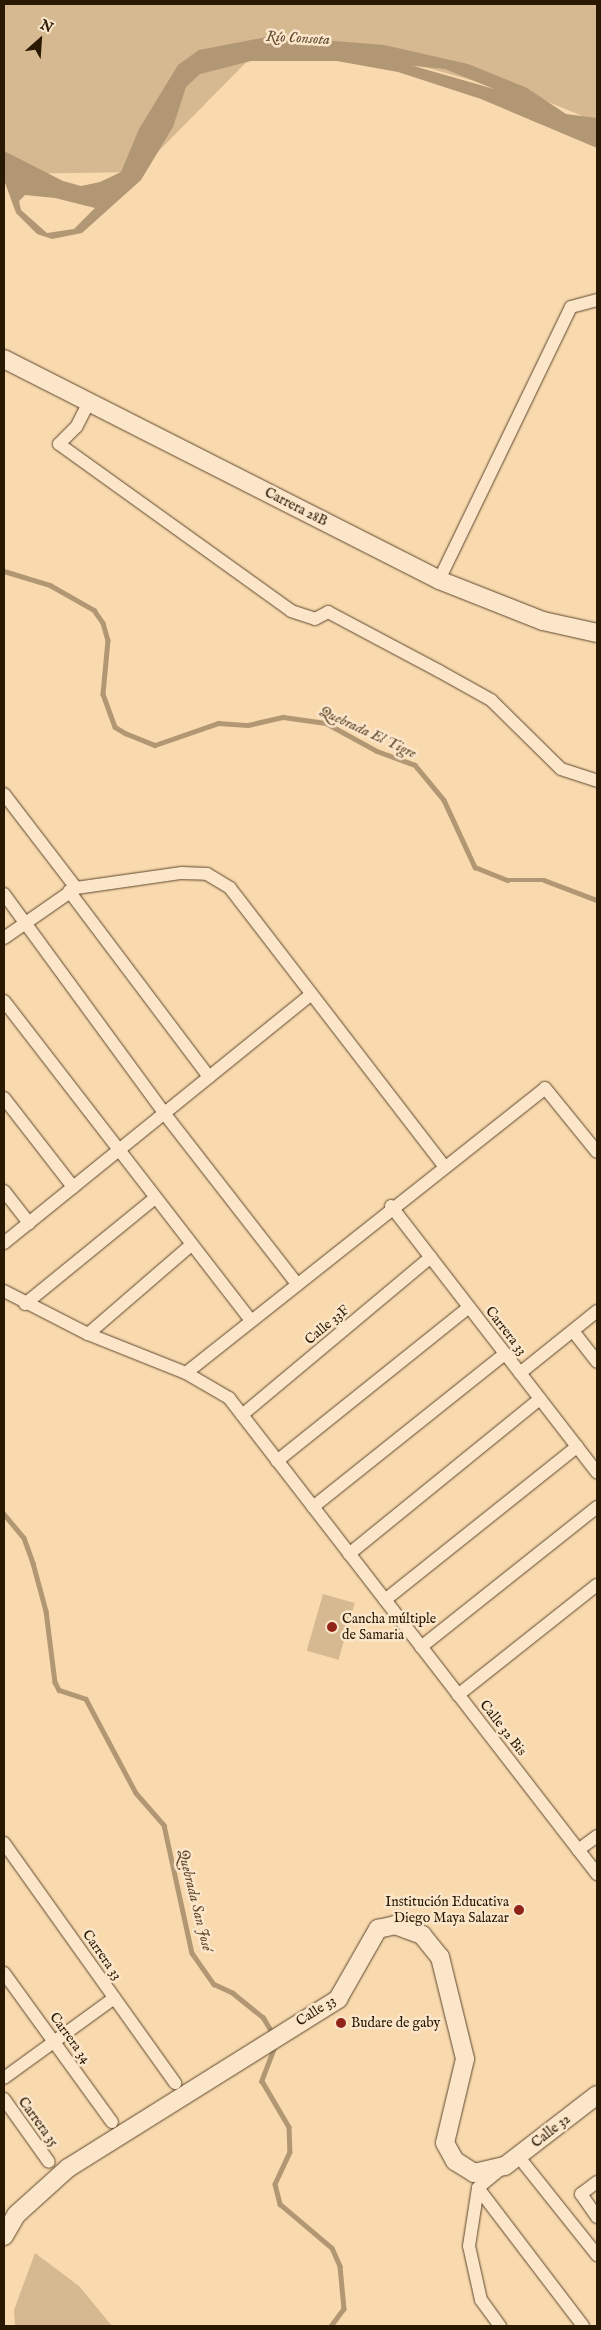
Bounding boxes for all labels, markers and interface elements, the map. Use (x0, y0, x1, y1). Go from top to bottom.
north arrow (15, 15, 65, 65)
text: N (37, 16, 56, 37)
water label: Río Consota (266, 27, 330, 49)
street label: Carrera 28B (262, 484, 330, 530)
water label: Quebrada El Tigre (317, 702, 419, 762)
street label: Calle 33F (301, 1302, 353, 1348)
street label: Carrera 33 (482, 1303, 530, 1359)
place label: Cancha múltiple de Samaria (342, 1611, 436, 1644)
marker: Cancha múltiple de Samaria (326, 1621, 338, 1633)
street label: Calle 32 Bis (476, 1697, 530, 1759)
water label: Quebrada San José (174, 1847, 216, 1953)
place label: Institución Educativa Diego Maya Salazar (385, 1894, 509, 1926)
marker: Institución Educativa Diego Maya Salazar (513, 1904, 525, 1916)
street label: Carrera 33 (79, 1927, 125, 1983)
street label: Calle 33 (293, 1992, 339, 2030)
street label: Carrera 34 (46, 2009, 94, 2067)
place label: Budare de gaby (351, 2015, 440, 2031)
marker: Budare de gaby (335, 2017, 347, 2029)
street label: Carrera 35 (14, 2094, 62, 2150)
street label: Calle 32 (528, 2111, 574, 2151)

